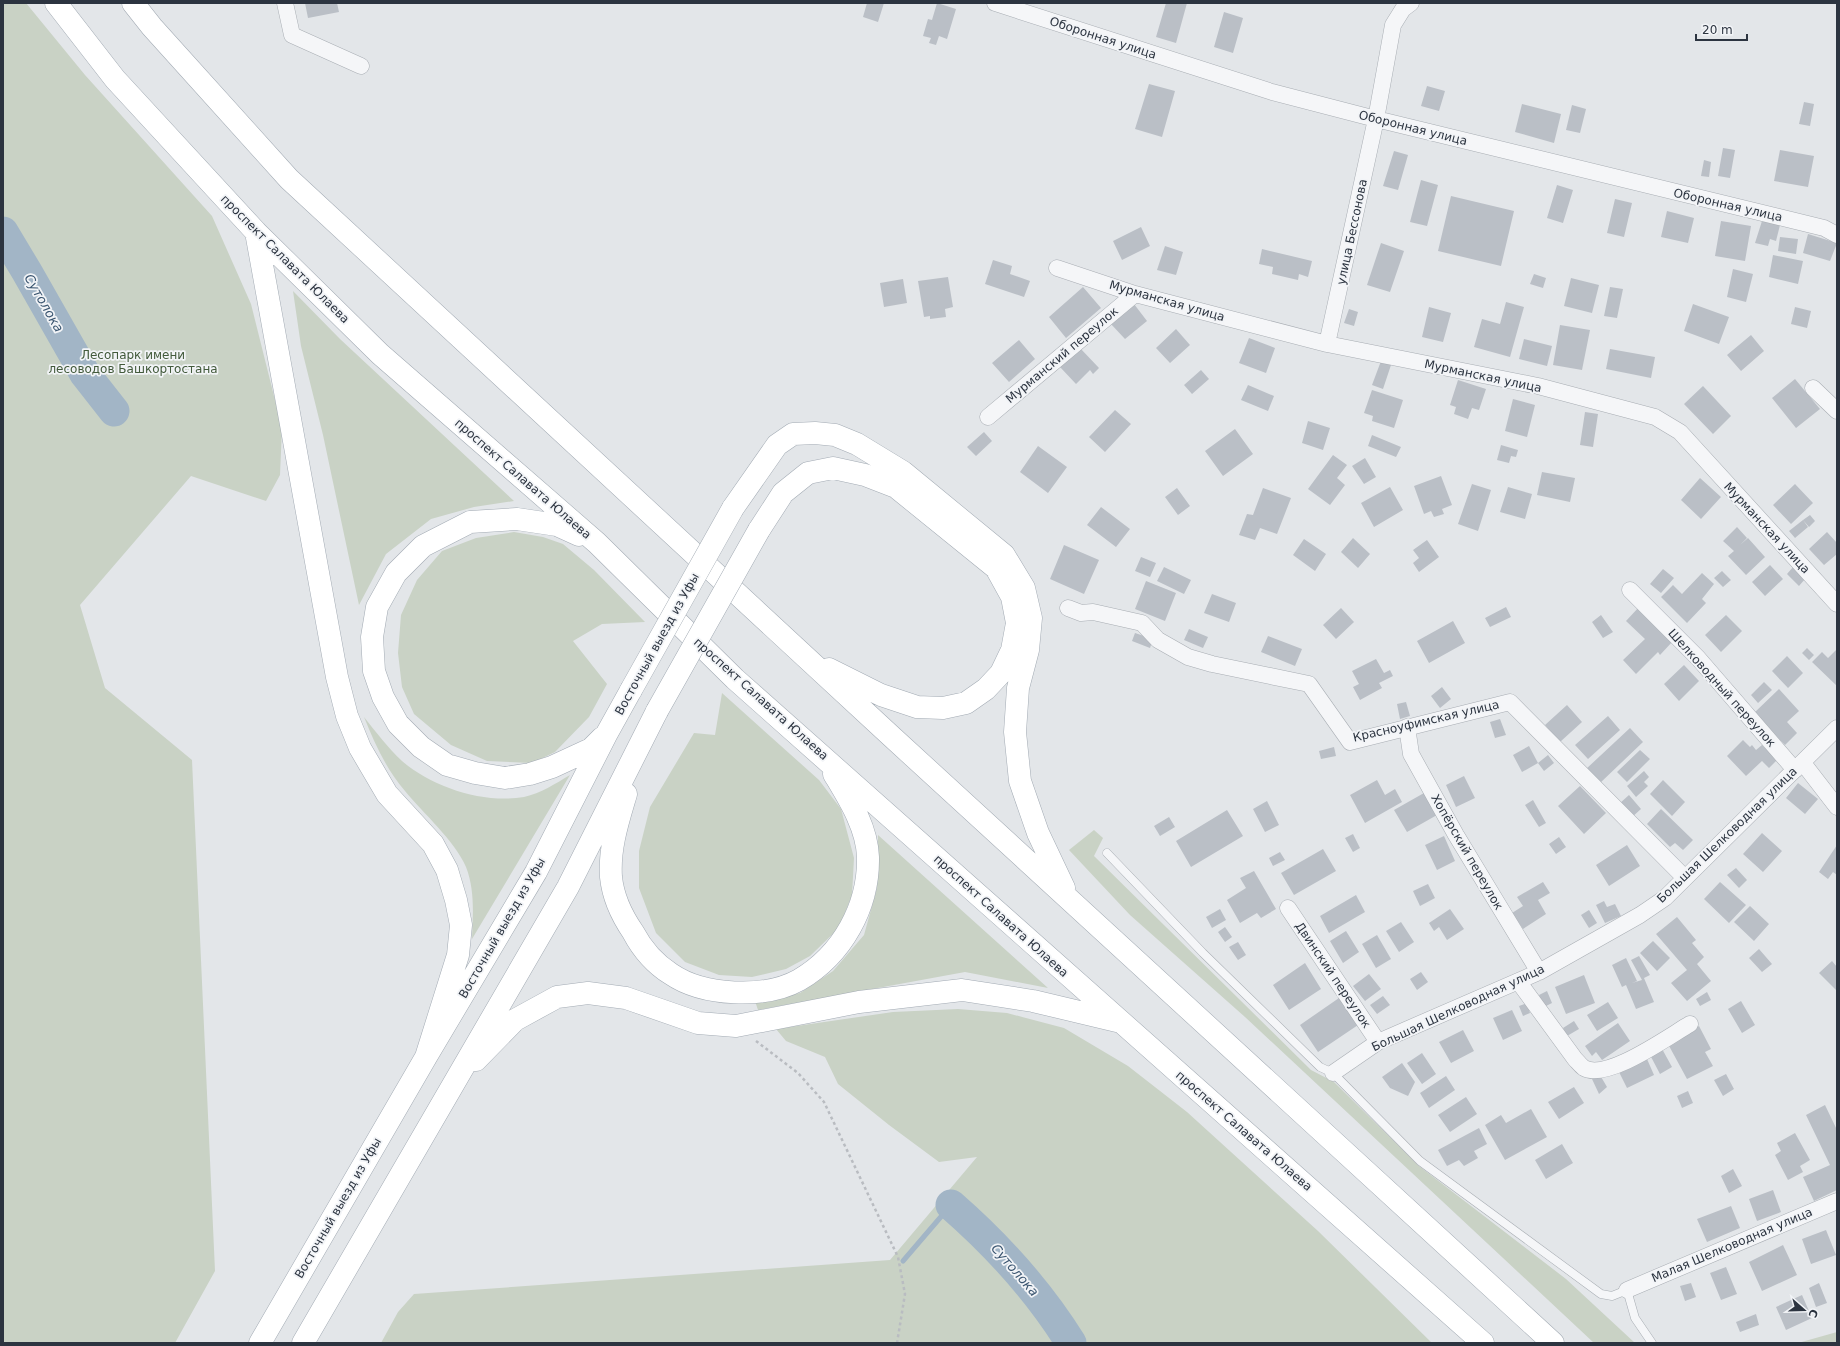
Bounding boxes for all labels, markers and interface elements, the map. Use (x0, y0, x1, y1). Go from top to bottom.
street label: Оборонная улица (1048, 14, 1158, 62)
scale bar (1696, 16, 1747, 42)
text: 20 m (1702, 23, 1733, 37)
street label: Оборонная улица (1357, 108, 1469, 148)
street label: улица Бессонова (1334, 178, 1370, 286)
street label: Оборонная улица (1672, 186, 1784, 224)
street label: проспект Салавата Юлаева (218, 192, 352, 326)
water label: Сутолока (21, 271, 67, 335)
street label: Мурманская улица (1108, 278, 1226, 324)
street label: Мурманский переулок (1003, 304, 1121, 406)
park label: Лесопарк имени лесоводов Башкортостана (48, 348, 218, 376)
street label: Мурманская улица (1423, 357, 1543, 395)
street label: проспект Салавата Юлаева (452, 416, 594, 542)
street label: Мурманская улица (1721, 479, 1813, 577)
street label: Восточный выезд из Уфы (612, 571, 702, 717)
street label: Шелководный переулок (1665, 626, 1779, 750)
street label: проспект Салавата Юлаева (691, 635, 831, 763)
street label: Красноуфимская улица (1351, 697, 1501, 745)
street label: Большая Шелководная улица (1654, 764, 1800, 906)
street label: Хопёрский переулок (1428, 792, 1506, 912)
street label: проспект Салавата Юлаева (931, 852, 1071, 980)
street label: Восточный выезд из Уфы (456, 855, 548, 1001)
street label: Двинский переулок (1292, 919, 1374, 1031)
street label: Большая Шелководная улица (1369, 962, 1547, 1054)
street label: проспект Салавата Юлаева (1173, 1068, 1315, 1194)
street label: Восточный выезд из Уфы (292, 1135, 384, 1281)
street label: Малая Шелководная улица (1650, 1205, 1814, 1285)
water label: Сутолока (988, 1241, 1042, 1299)
north arrow (1784, 1290, 1824, 1330)
text: С (1805, 1307, 1820, 1319)

